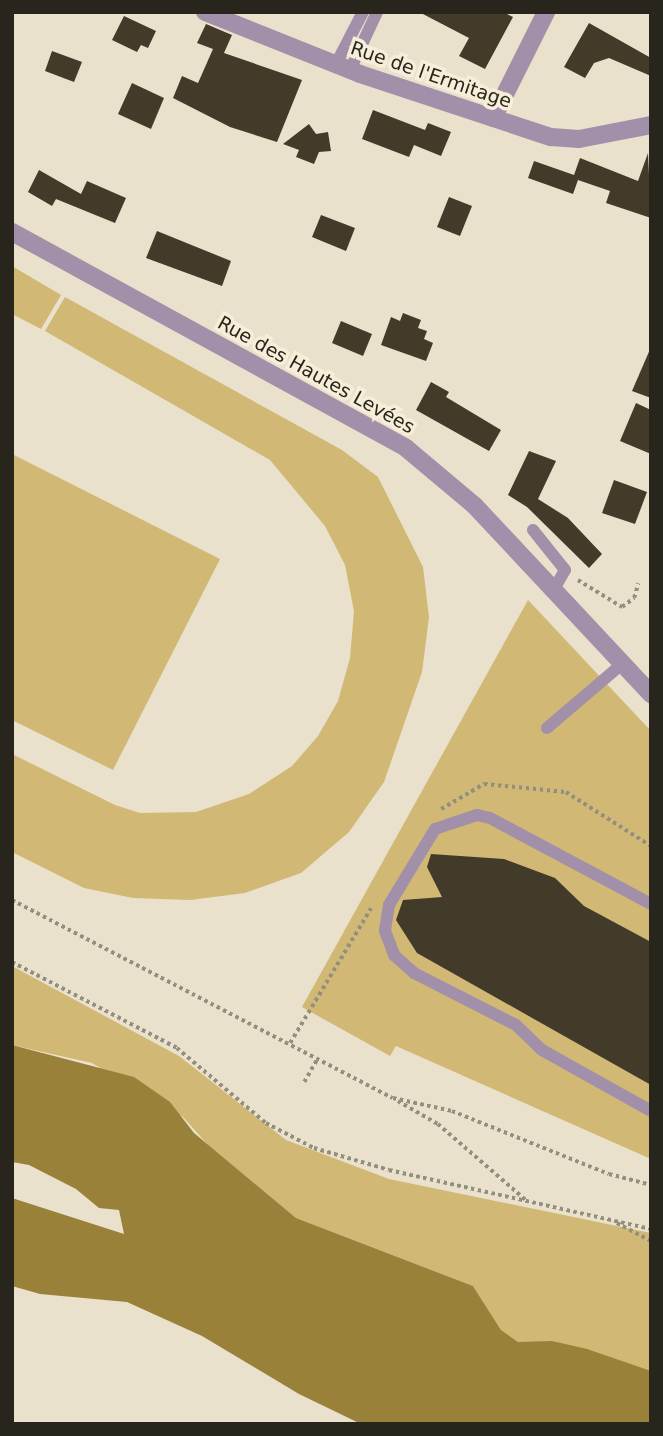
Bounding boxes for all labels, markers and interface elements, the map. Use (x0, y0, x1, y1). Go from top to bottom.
street label: Rue de l'Ermitage (348, 37, 514, 113)
street label: Rue des Hautes Levées (214, 311, 418, 439)

